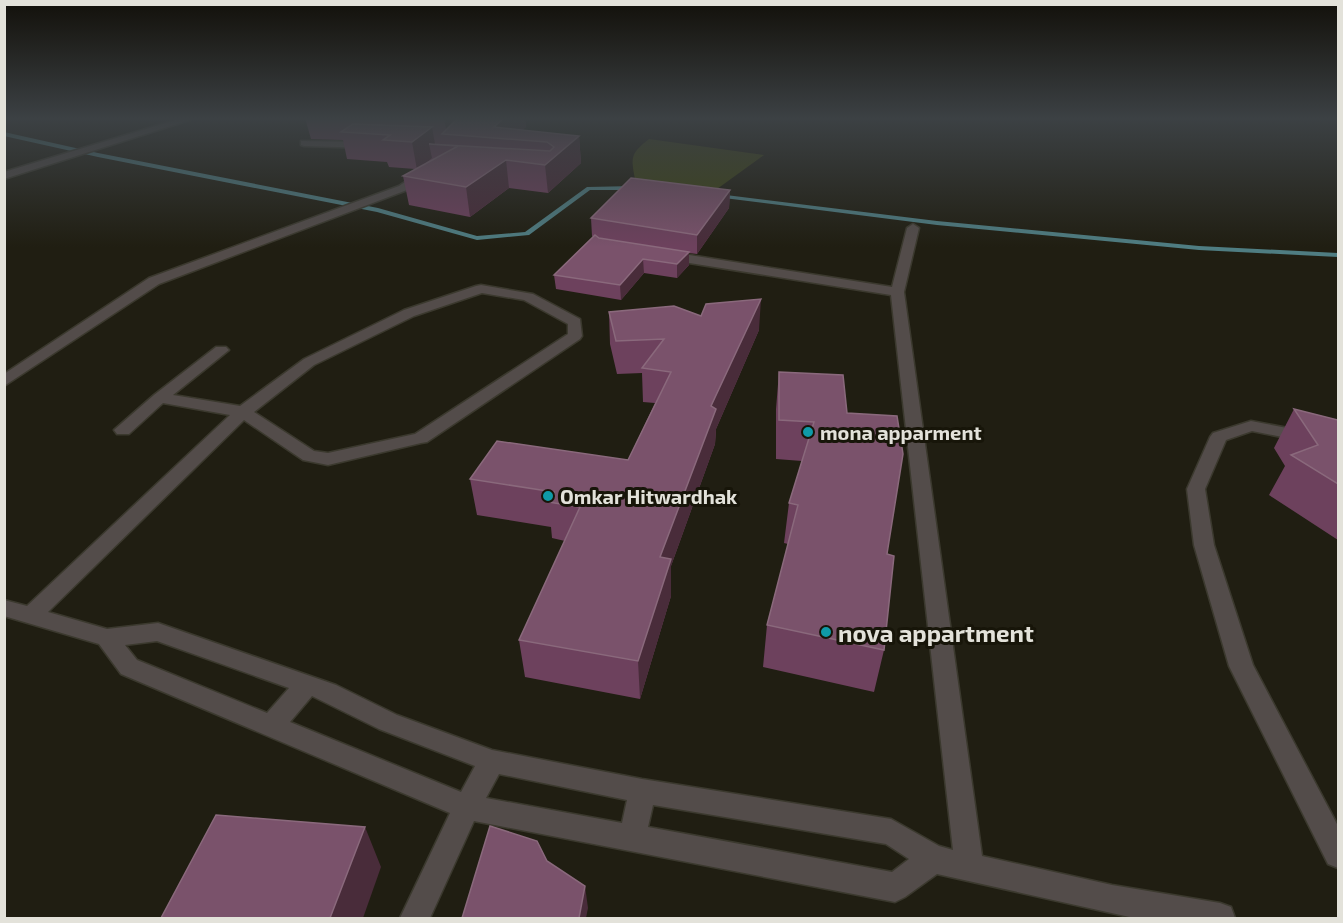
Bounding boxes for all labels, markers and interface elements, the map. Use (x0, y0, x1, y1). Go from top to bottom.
place label: mona apparment (820, 420, 982, 444)
marker: mona apparment (801, 425, 815, 439)
place label: Omkar Hitwardhak (560, 484, 738, 508)
marker: Omkar Hitwardhak (541, 489, 555, 503)
place label: nova appartment (838, 618, 1034, 647)
marker: nova appartment (819, 625, 833, 639)

